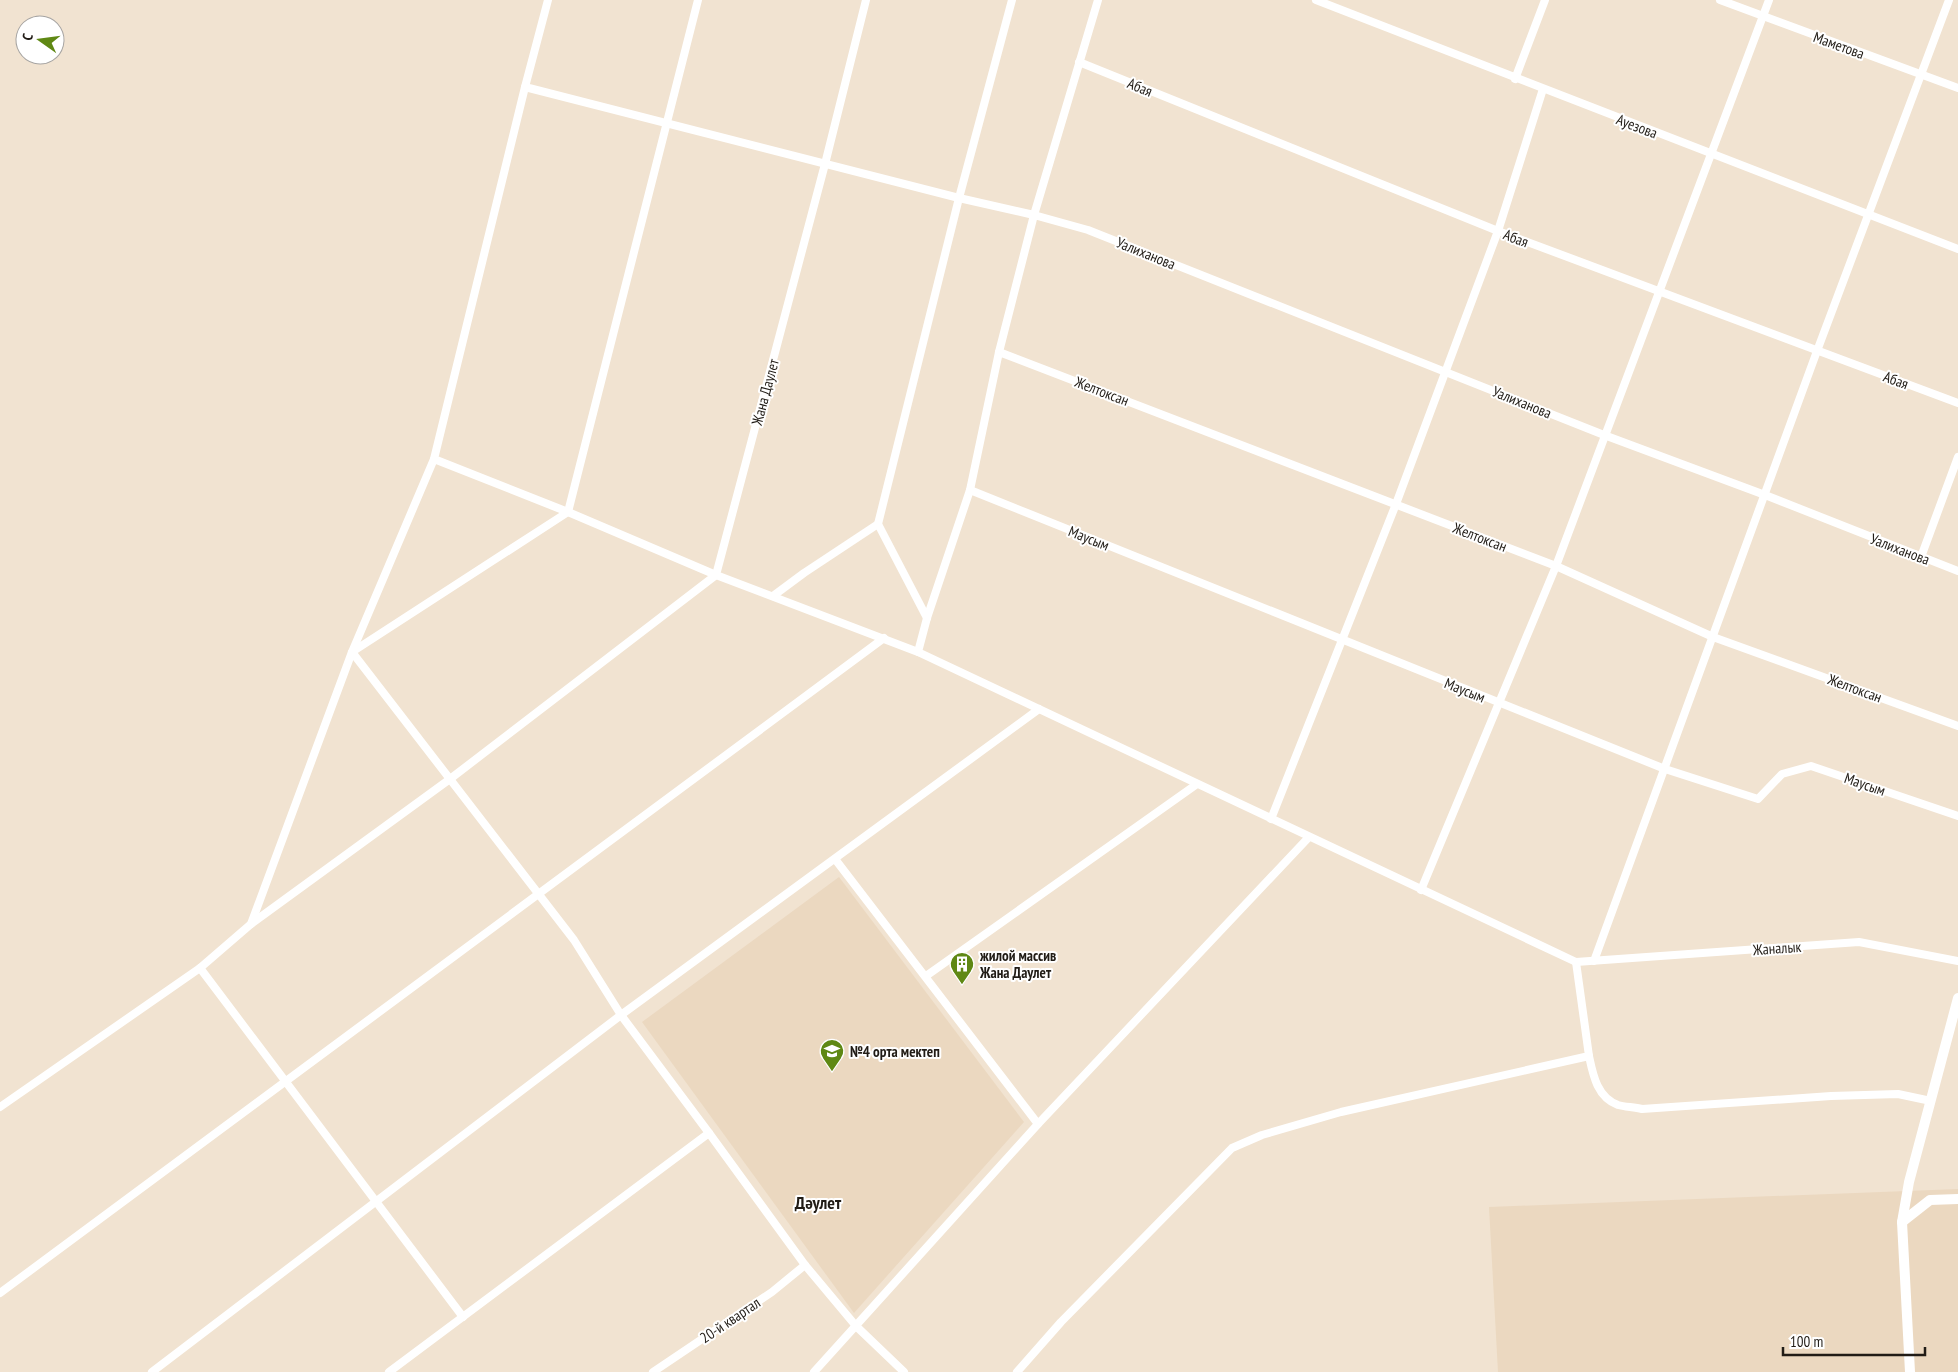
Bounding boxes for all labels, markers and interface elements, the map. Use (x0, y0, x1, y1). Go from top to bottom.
north arrow (15, 15, 65, 65)
street label: Маметова (1811, 27, 1867, 63)
text: С (18, 31, 37, 42)
street label: Абая (1125, 73, 1156, 101)
street label: Ауезова (1614, 110, 1660, 142)
street label: Абая (1501, 225, 1531, 251)
street label: Уалиханова (1114, 233, 1178, 273)
street label: Жана Даулет (747, 357, 783, 428)
street label: Абая (1881, 367, 1911, 393)
street label: Желтоксан (1071, 372, 1132, 410)
street label: Уалиханова (1490, 382, 1554, 422)
street label: Желтоксан (1449, 518, 1510, 556)
street label: Маусым (1066, 521, 1112, 555)
street label: Уалиханова (1868, 529, 1932, 569)
street label: Желтоксан (1824, 669, 1885, 707)
street label: Маусым (1442, 673, 1488, 707)
street label: Маусым (1842, 768, 1888, 800)
street label: Жаналык (1751, 937, 1802, 959)
place label: жилой массив Жана Даулет (979, 946, 1056, 982)
building icon: жилой массив Жана Даулет (949, 951, 975, 985)
school or university icon: №4 орта мектеп (819, 1038, 845, 1072)
place label: №4 орта мектеп (850, 1042, 940, 1061)
district label: Дәулет (795, 1191, 842, 1214)
street label: 20-й квартал (696, 1293, 764, 1347)
scale bar (1783, 1324, 1926, 1356)
text: 100 m (1790, 1332, 1823, 1351)

